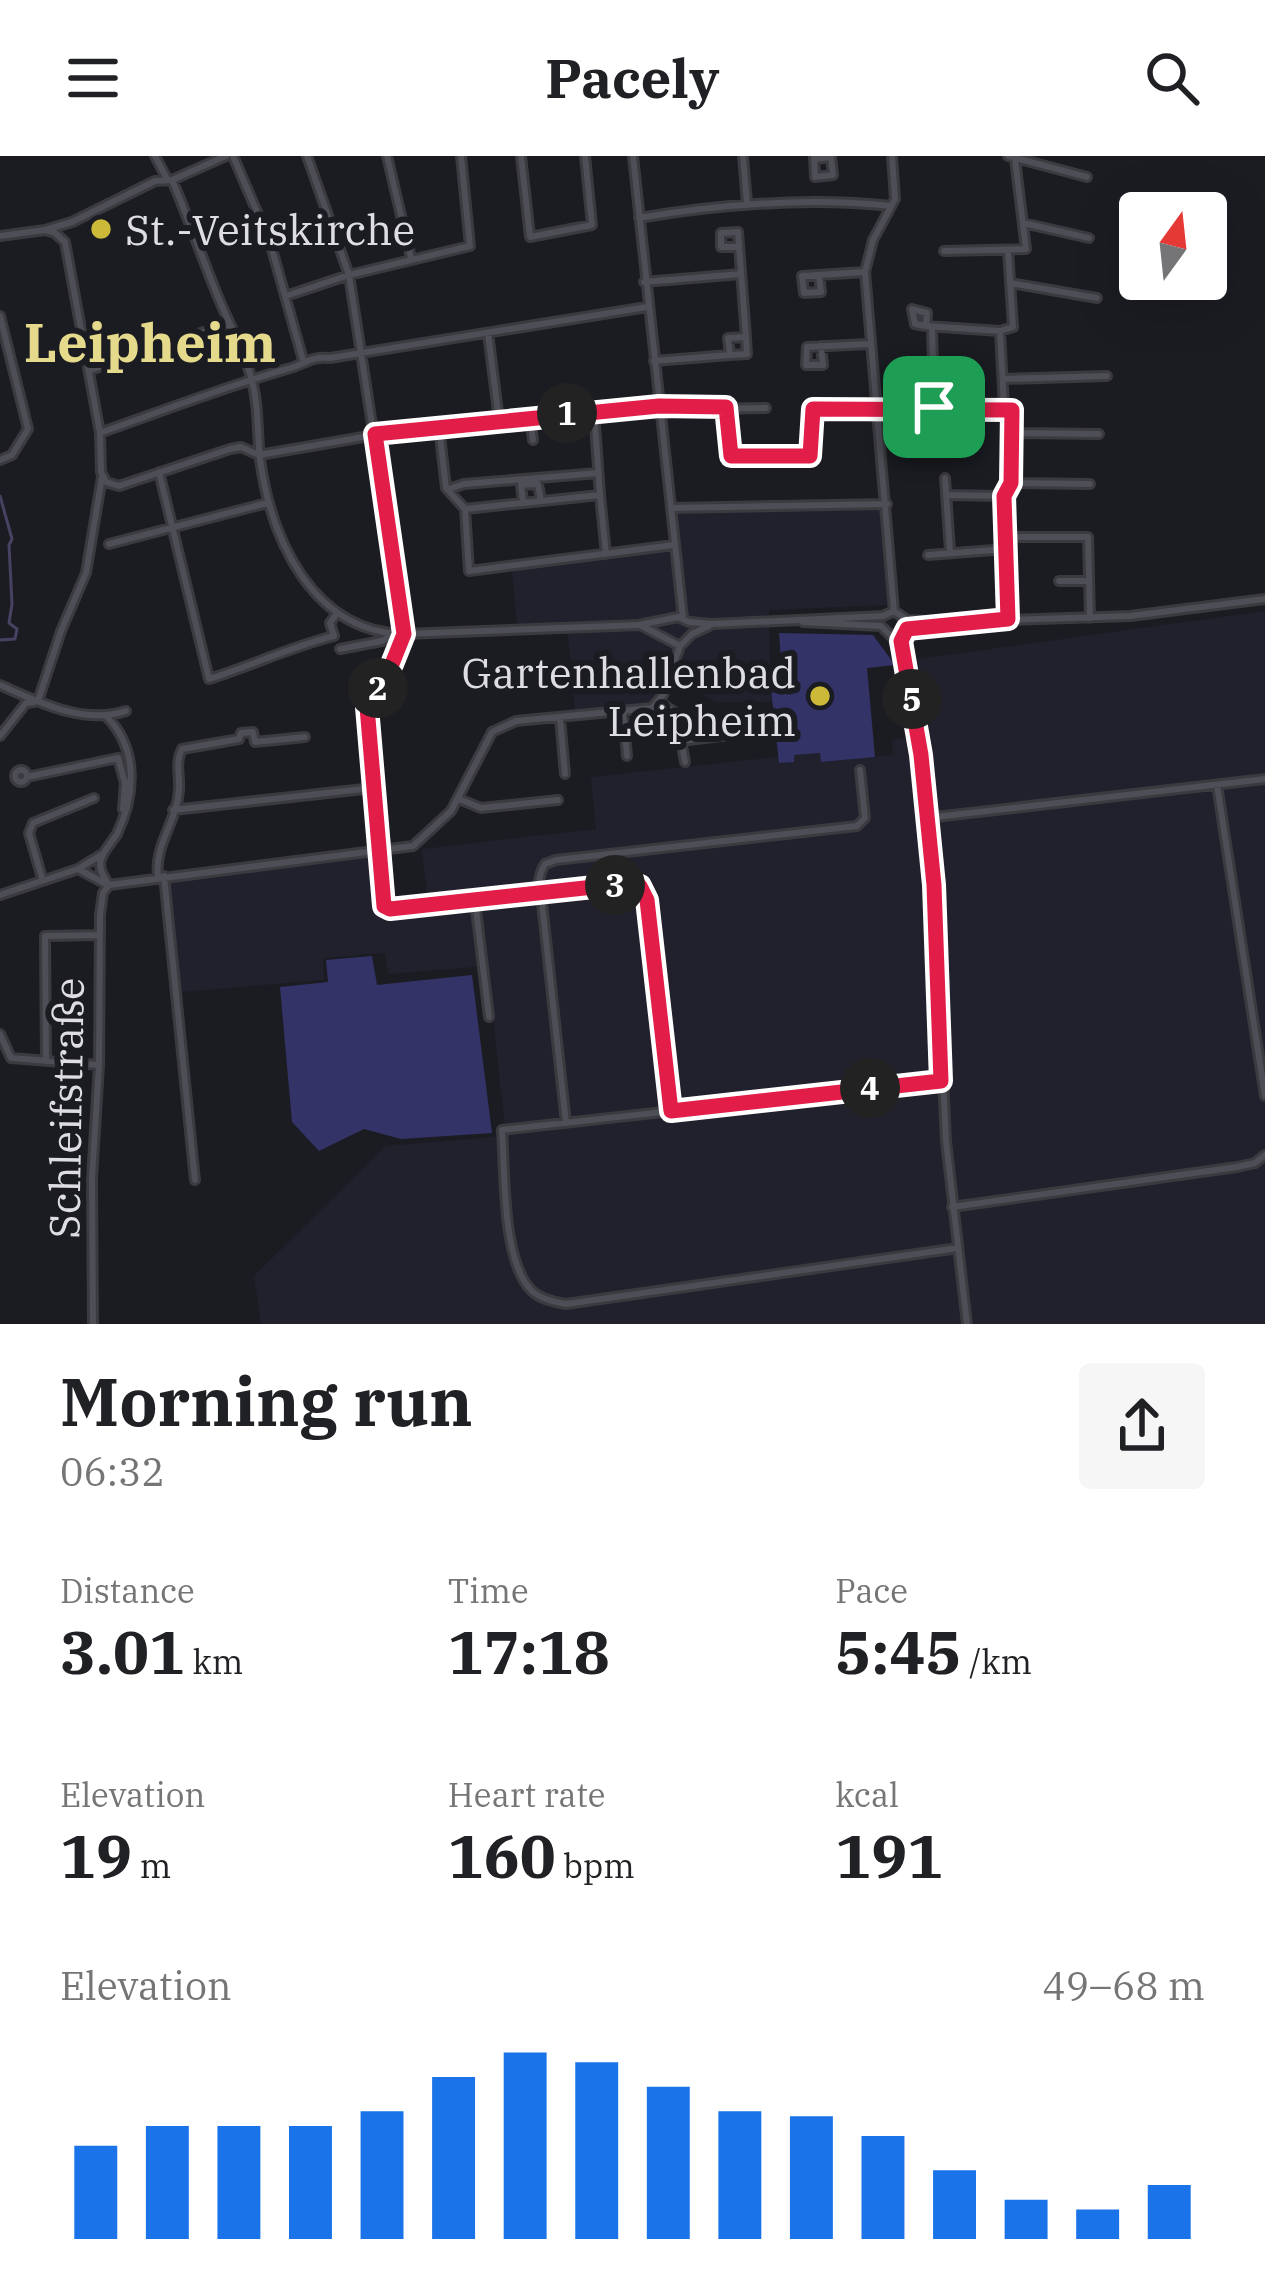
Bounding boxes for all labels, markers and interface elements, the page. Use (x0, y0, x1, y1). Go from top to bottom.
text: Pacely (545, 43, 720, 113)
icon: menu (60, 45, 126, 111)
icon: search (1139, 45, 1205, 111)
north arrow (1119, 192, 1227, 300)
map controls (1119, 192, 1227, 300)
place label: St.-Veitskirche (125, 202, 415, 257)
marker: St.-Veitskirche (88, 216, 114, 242)
district label: Leipheim (24, 307, 276, 377)
pin (883, 356, 985, 458)
icon: arrive (901, 374, 967, 440)
pin: 1 (537, 383, 597, 443)
text: 1 (557, 391, 577, 434)
place label: Gartenhallenbad Leipheim (461, 645, 796, 748)
pin: 2 (348, 658, 408, 718)
text: 2 (368, 666, 388, 709)
pin: 5 (882, 669, 942, 729)
text: 5 (902, 677, 922, 720)
marker: Gartenhallenbad Leipheim (807, 683, 833, 709)
pin: 3 (585, 855, 645, 915)
text: 3 (605, 863, 625, 906)
street label: Schleifstraße (36, 977, 96, 1239)
pin: 4 (840, 1058, 900, 1118)
text: 4 (860, 1066, 880, 1109)
text: Morning run (60, 1358, 473, 1444)
button: share (1079, 1363, 1205, 1489)
text: 06:32 (60, 1446, 165, 1497)
text: Distance (60, 1569, 195, 1612)
text: Time (448, 1569, 529, 1612)
text: Pace (835, 1569, 908, 1612)
text: 3.01 (60, 1612, 185, 1691)
text: 17:18 (448, 1612, 610, 1691)
text: 5:45 (835, 1612, 962, 1691)
text: km (185, 1640, 243, 1683)
text: /km (962, 1640, 1032, 1683)
text: Elevation (60, 1773, 205, 1816)
text: Heart rate (448, 1773, 606, 1816)
text: kcal (835, 1773, 899, 1816)
text: 19 (60, 1816, 132, 1895)
text: 160 (448, 1816, 556, 1895)
text: 191 (835, 1816, 943, 1895)
text: m (132, 1844, 171, 1887)
text: bpm (556, 1844, 635, 1887)
text: Elevation (60, 1960, 232, 2011)
text: 49–68 m (1042, 1960, 1205, 2011)

